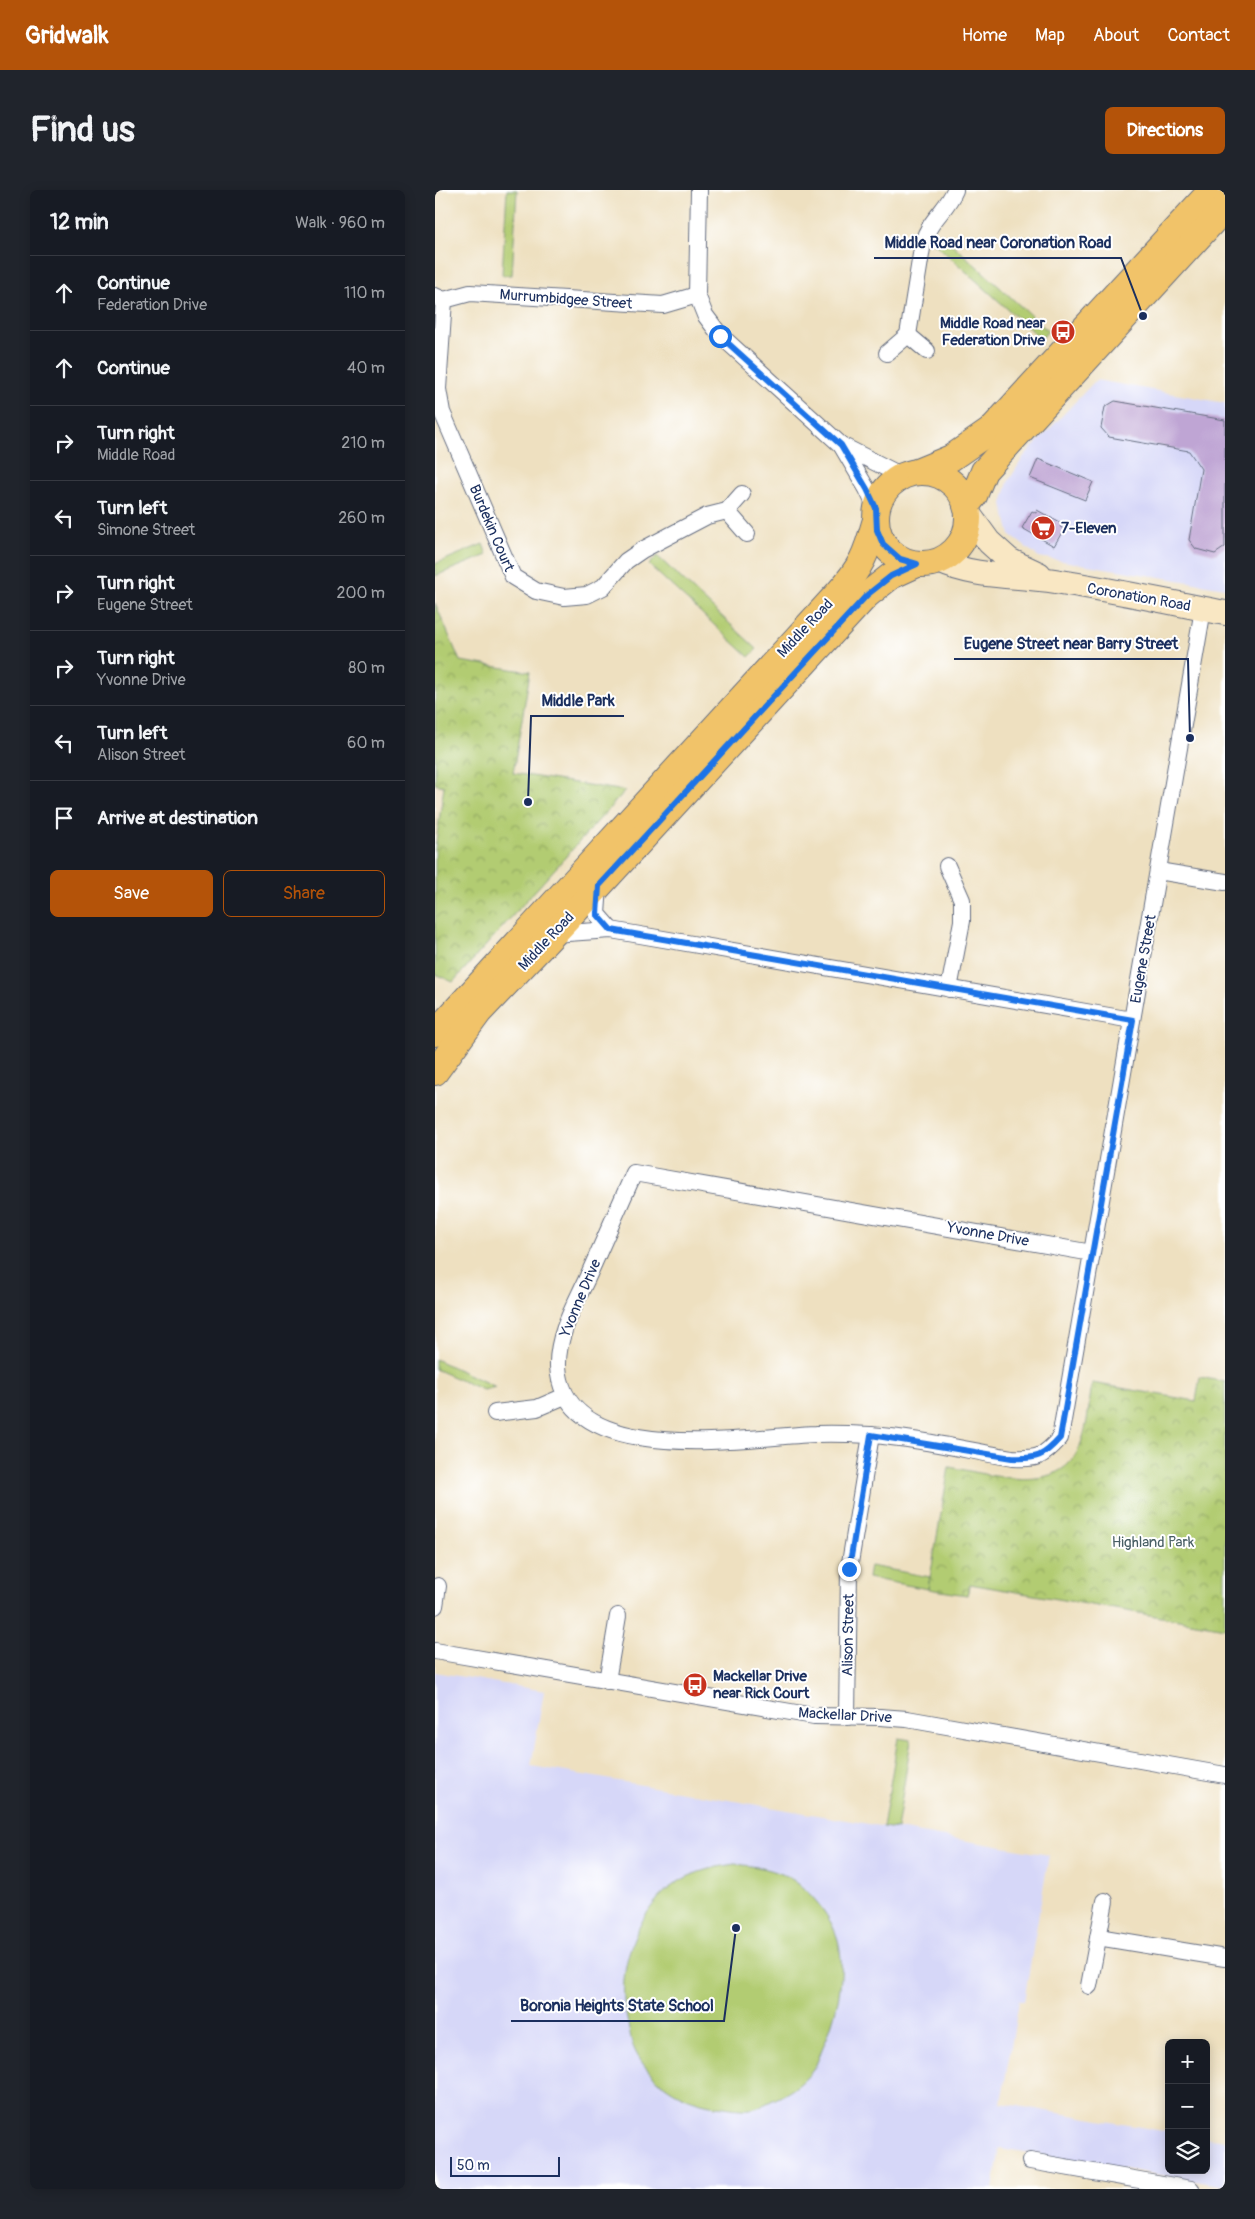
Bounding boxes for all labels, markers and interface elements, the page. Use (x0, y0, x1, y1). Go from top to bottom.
text: Gridwalk (25, 21, 109, 50)
text: Home (962, 24, 1007, 47)
text: Map (1035, 24, 1065, 47)
text: About (1093, 24, 1139, 47)
text: Contact (1167, 24, 1230, 47)
button: Directions (1105, 107, 1225, 154)
text: Find us (30, 108, 135, 152)
text: 12 min (50, 209, 109, 236)
text: Walk · 960 m (295, 213, 385, 233)
callout: Middle Road near Coronation Road (874, 227, 1121, 258)
text: Middle Road near Coronation Road (884, 233, 1112, 253)
text: Continue (97, 271, 170, 295)
icon: ahead (50, 279, 78, 307)
text: 110 m (344, 283, 385, 303)
street label: Murrumbidgee Street (499, 285, 634, 314)
text: Federation Drive (97, 295, 207, 315)
place label: Middle Road near Federation Drive (940, 314, 1046, 350)
bus stop icon: Middle Road near Federation Drive (1050, 319, 1076, 345)
route start (709, 325, 732, 348)
icon: ahead (50, 354, 78, 382)
text: Continue (97, 356, 170, 380)
text: 40 m (347, 358, 385, 378)
text: Turn right (97, 421, 175, 445)
icon: right (50, 429, 78, 457)
text: 210 m (341, 433, 385, 453)
text: Middle Road (97, 445, 175, 465)
street label: Burdekin Court (465, 482, 519, 575)
text: Turn left (97, 496, 167, 520)
icon: left (50, 504, 78, 532)
text: 260 m (338, 508, 385, 528)
supermarket icon: 7-Eleven (1030, 515, 1056, 541)
place label: 7-Eleven (1061, 519, 1117, 538)
text: Simone Street (97, 520, 195, 540)
text: Turn right (97, 571, 175, 595)
icon: right (50, 579, 78, 607)
street label: Coronation Road (1086, 579, 1192, 616)
text: 200 m (337, 583, 385, 603)
text: Eugene Street (97, 595, 193, 615)
street label: Middle Road (773, 595, 837, 662)
callout: Eugene Street near Barry Street (954, 628, 1188, 659)
text: Eugene Street near Barry Street (964, 634, 1179, 654)
text: Turn right (97, 646, 175, 670)
icon: right (50, 654, 78, 682)
text: 80 m (348, 658, 385, 678)
text: Yvonne Drive (97, 670, 186, 690)
callout: Middle Park (531, 685, 624, 716)
text: Middle Park (541, 691, 615, 711)
text: Turn left (97, 721, 167, 745)
icon: left (50, 729, 78, 757)
text: 60 m (347, 733, 385, 753)
text: Alison Street (97, 745, 186, 765)
icon: arrive (50, 804, 78, 832)
text: Arrive at destination (97, 806, 258, 830)
button: Save (50, 870, 213, 917)
button: Share (223, 870, 385, 917)
street label: Middle Road (514, 908, 578, 975)
street label: Eugene Street (1126, 912, 1161, 1005)
street label: Yvonne Drive (944, 1218, 1031, 1251)
street label: Yvonne Drive (555, 1256, 606, 1341)
park label: Highland Park (1112, 1533, 1195, 1552)
route end (838, 1558, 861, 1581)
street label: Alison Street (838, 1592, 859, 1677)
place label: Mackellar Drive near Rick Court (713, 1667, 810, 1703)
bus stop icon: Mackellar Drive near Rick Court (682, 1672, 708, 1698)
street label: Mackellar Drive (798, 1704, 893, 1727)
callout: Boronia Heights State School (511, 1990, 724, 2021)
text: Boronia Heights State School (520, 1996, 714, 2016)
map controls (1165, 2039, 1210, 2174)
button: + (1165, 2039, 1210, 2084)
button: − (1165, 2084, 1210, 2129)
button: layers (1165, 2129, 1210, 2174)
scale bar (450, 2154, 560, 2177)
text: 50 m (457, 2157, 490, 2174)

